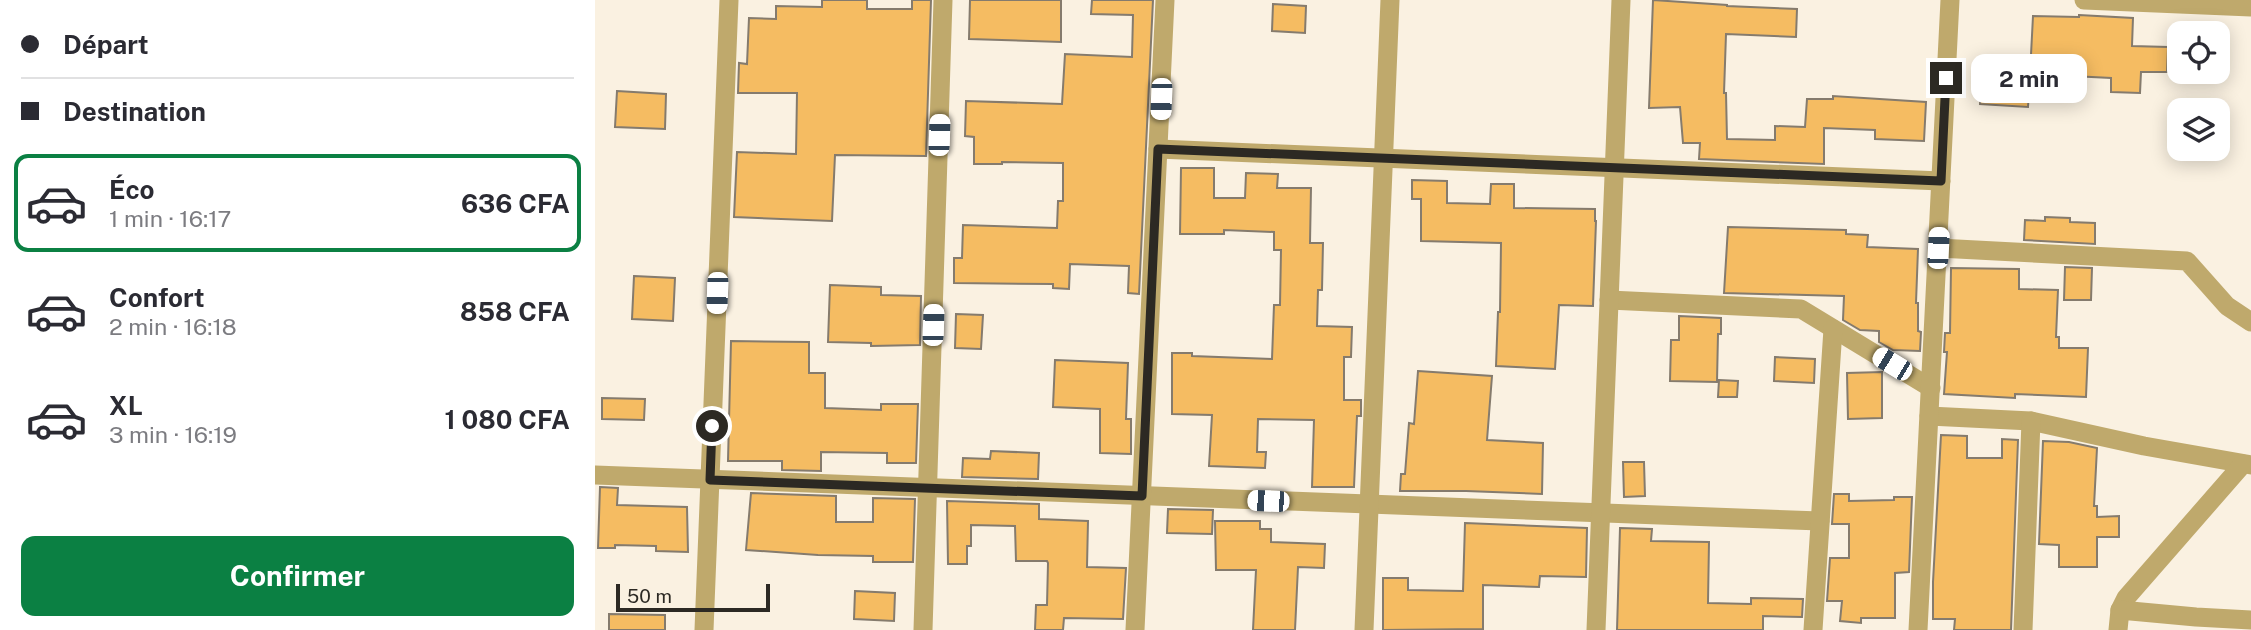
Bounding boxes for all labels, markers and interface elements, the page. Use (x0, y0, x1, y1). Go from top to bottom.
map controls (2167, 21, 2230, 161)
button: locate (2167, 21, 2230, 84)
text: Départ (63, 29, 149, 60)
callout: 2 min (1971, 54, 2086, 102)
route end (1930, 62, 1962, 94)
text: 2 min (1999, 65, 2059, 92)
car (1150, 78, 1173, 120)
text: Destination (63, 96, 206, 127)
button: layers (2167, 98, 2230, 161)
car (928, 114, 951, 156)
icon: car (25, 172, 88, 235)
text: Éco (109, 174, 155, 205)
text: 636 CFA (461, 188, 570, 219)
text: 1 min · 16:17 (109, 205, 231, 232)
car (1927, 226, 1950, 270)
car (706, 272, 729, 314)
icon: car (25, 280, 88, 343)
text: Confort (109, 282, 205, 313)
text: 858 CFA (460, 296, 570, 327)
car (922, 304, 945, 346)
text: 2 min · 16:18 (109, 313, 237, 340)
car (1869, 344, 1916, 384)
icon: car (25, 388, 88, 451)
text: XL (109, 390, 143, 421)
text: 1 080 CFA (445, 404, 570, 435)
route start (696, 410, 728, 442)
text: 3 min · 16:19 (109, 421, 237, 448)
car (1247, 490, 1290, 512)
button: Confirmer (21, 536, 574, 616)
scale bar (616, 581, 770, 613)
text: 50 m (627, 585, 672, 607)

